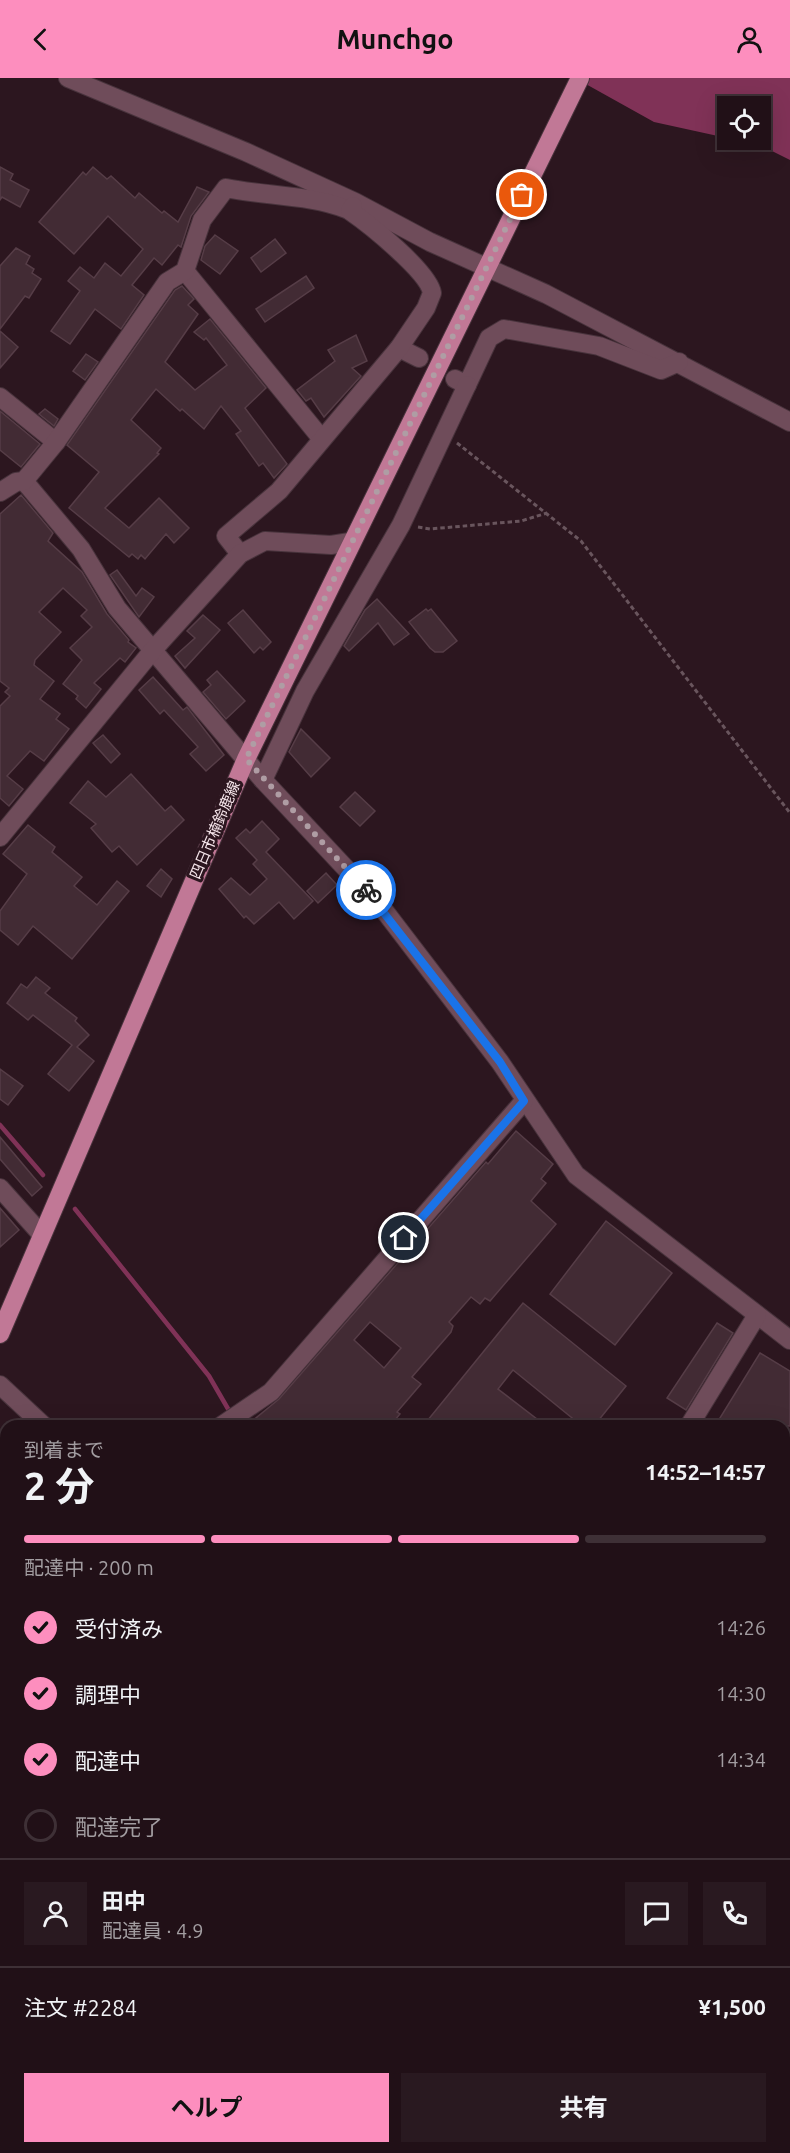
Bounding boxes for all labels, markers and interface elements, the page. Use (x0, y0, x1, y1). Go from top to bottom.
icon: back (24, 23, 57, 56)
icon: person (733, 23, 766, 56)
text: Munchgo (337, 24, 453, 54)
map controls (717, 96, 771, 150)
button: locate (717, 96, 771, 150)
pin (496, 169, 547, 220)
icon: bag (505, 178, 538, 211)
street label: 四日市楠鈴鹿線 (186, 778, 243, 881)
courier (336, 860, 396, 920)
icon: bike (350, 874, 383, 907)
pin (378, 1212, 429, 1263)
icon: home (387, 1221, 420, 1254)
text: 到着まで (24, 1438, 104, 1461)
text: 14:52–14:57 (645, 1459, 766, 1484)
text: 2 分 (24, 1464, 94, 1507)
text: 配達中 · 200 m (24, 1556, 154, 1579)
icon: check (24, 1611, 57, 1644)
text: 受付済み (75, 1616, 163, 1641)
text: 14:26 (716, 1616, 766, 1639)
icon: check (24, 1677, 57, 1710)
text: 調理中 (75, 1682, 141, 1707)
text: 14:30 (716, 1682, 766, 1705)
icon: check (24, 1743, 57, 1776)
text: 配達中 (75, 1748, 141, 1773)
text: 14:34 (716, 1748, 766, 1771)
text: 配達完了 (75, 1814, 163, 1839)
button: person (24, 1882, 87, 1945)
button: chat (625, 1882, 688, 1945)
button: phone (703, 1882, 766, 1945)
text: 田中 (102, 1888, 146, 1913)
text: 配達員 · 4.9 (102, 1919, 204, 1942)
text: ¥1,500 (699, 1994, 766, 2019)
text: 注文 #2284 (24, 1995, 137, 2020)
button: ヘルプ (24, 2073, 389, 2142)
button: 共有 (401, 2073, 766, 2142)

